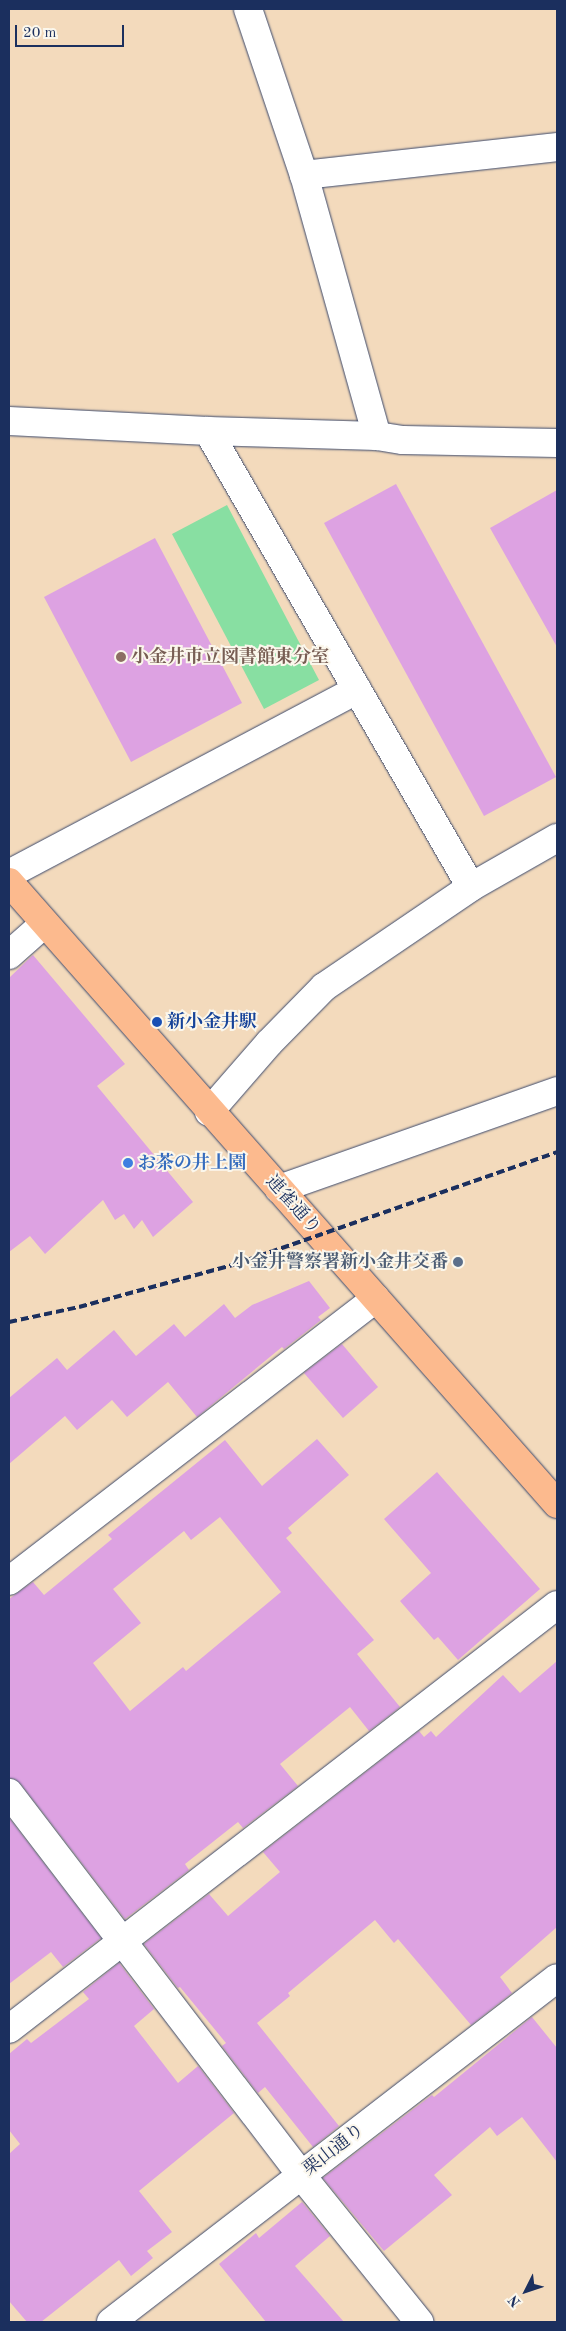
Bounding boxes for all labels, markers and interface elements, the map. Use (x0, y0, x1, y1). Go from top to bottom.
scale bar (18, 15, 126, 47)
text: 20 m (23, 26, 57, 41)
place label: 小金井市立図書館東分室 (131, 646, 329, 668)
marker: 小金井市立図書館東分室 (115, 651, 127, 663)
place label: 新小金井駅 (167, 1011, 257, 1033)
marker: 新小金井駅 (151, 1016, 163, 1028)
place label: お茶の井上園 (138, 1152, 246, 1174)
marker: お茶の井上園 (122, 1157, 134, 1169)
street label: 連雀通り (261, 1171, 325, 1239)
place label: 小金井警察署新小金井交番 (232, 1251, 448, 1273)
marker: 小金井警察署新小金井交番 (452, 1256, 464, 1268)
street label: 栗山通り (299, 2119, 369, 2181)
north arrow (501, 2266, 551, 2316)
text: N (506, 2292, 523, 2309)

